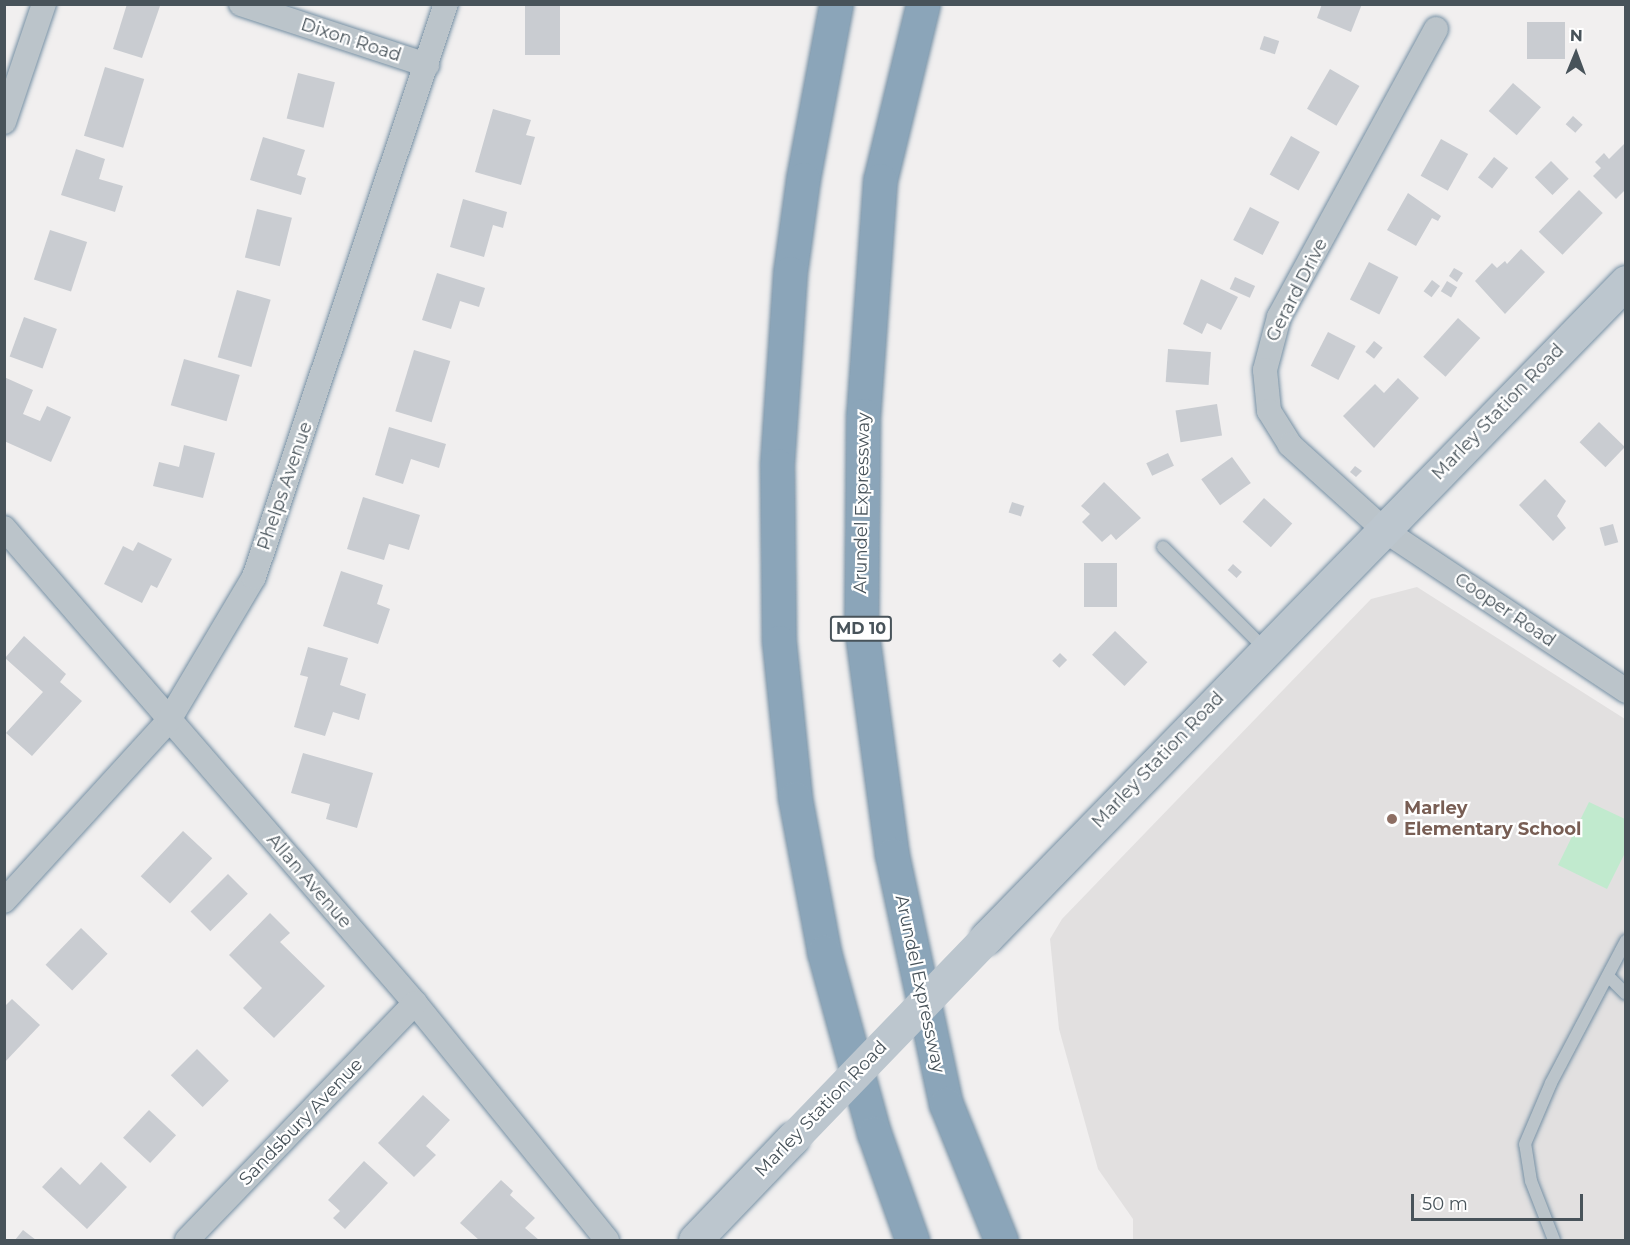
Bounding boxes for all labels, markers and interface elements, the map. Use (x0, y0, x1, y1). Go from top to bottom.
street label: Dixon Road (298, 14, 404, 66)
north arrow (1546, 24, 1606, 84)
text: N (1570, 26, 1583, 45)
street label: Gerard Drive (1262, 235, 1332, 345)
street label: Marley Station Road (1427, 339, 1569, 485)
street label: Arundel Expressway (850, 412, 874, 594)
street label: Phelps Avenue (253, 419, 317, 553)
street label: Cooper Road (1450, 568, 1560, 652)
road number: MD 10 (830, 616, 892, 642)
street label: Marley Station Road (1087, 687, 1229, 833)
place label: Marley Elementary School (1404, 798, 1581, 840)
marker: Marley Elementary School (1385, 812, 1399, 826)
street label: Allan Avenue (262, 829, 356, 933)
street label: Arundel Expressway (891, 893, 949, 1075)
street label: Marley Station Road (750, 1036, 892, 1182)
street label: Sandsbury Avenue (235, 1054, 367, 1190)
scale bar (1414, 1182, 1586, 1220)
text: 50 m (1422, 1193, 1468, 1215)

